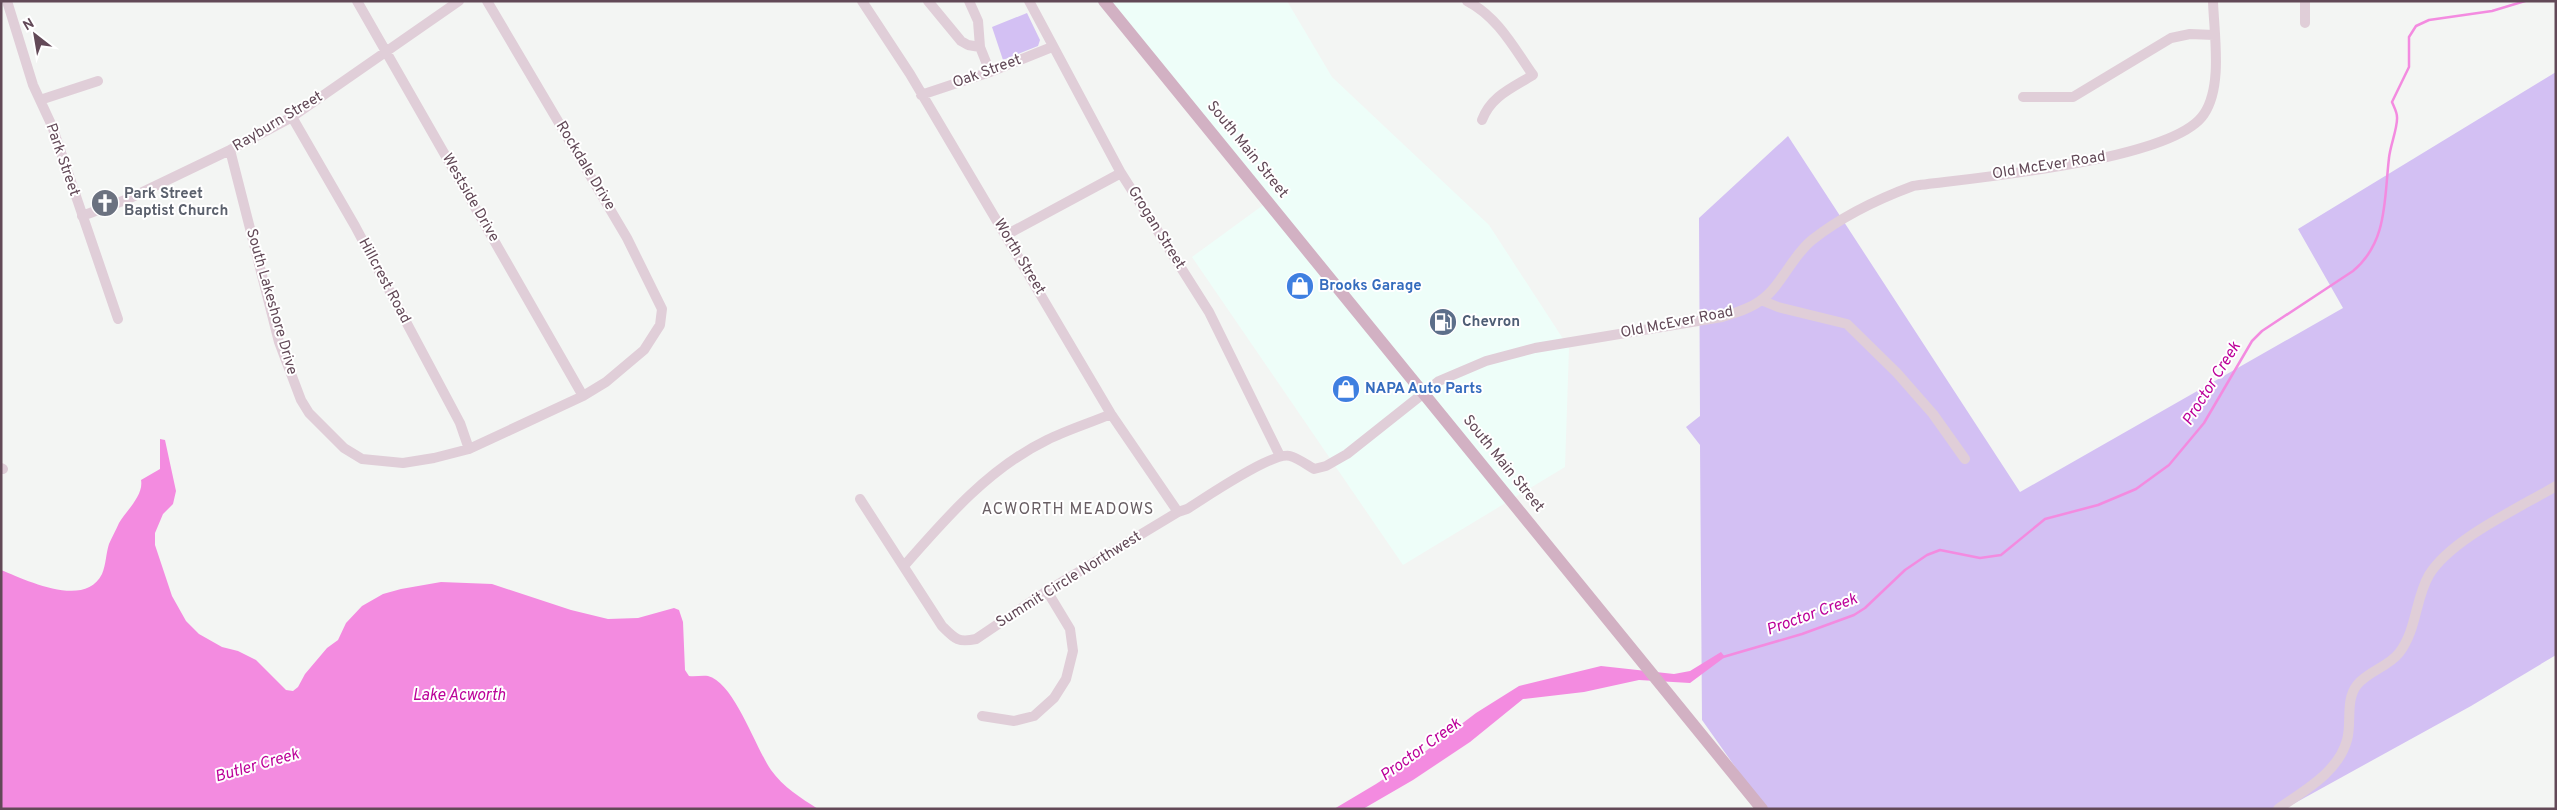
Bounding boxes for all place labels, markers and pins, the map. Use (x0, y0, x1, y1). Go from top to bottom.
place label: Park Street Baptist Church (124, 185, 228, 221)
church icon: Park Street Baptist Church (90, 188, 120, 218)
shop icon: Brooks Garage (1285, 271, 1315, 301)
place label: Brooks Garage (1319, 277, 1422, 296)
fuel station icon: Chevron (1428, 307, 1458, 337)
place label: Chevron (1462, 313, 1520, 332)
shop icon: NAPA Auto Parts (1331, 374, 1361, 404)
place label: NAPA Auto Parts (1365, 380, 1482, 399)

